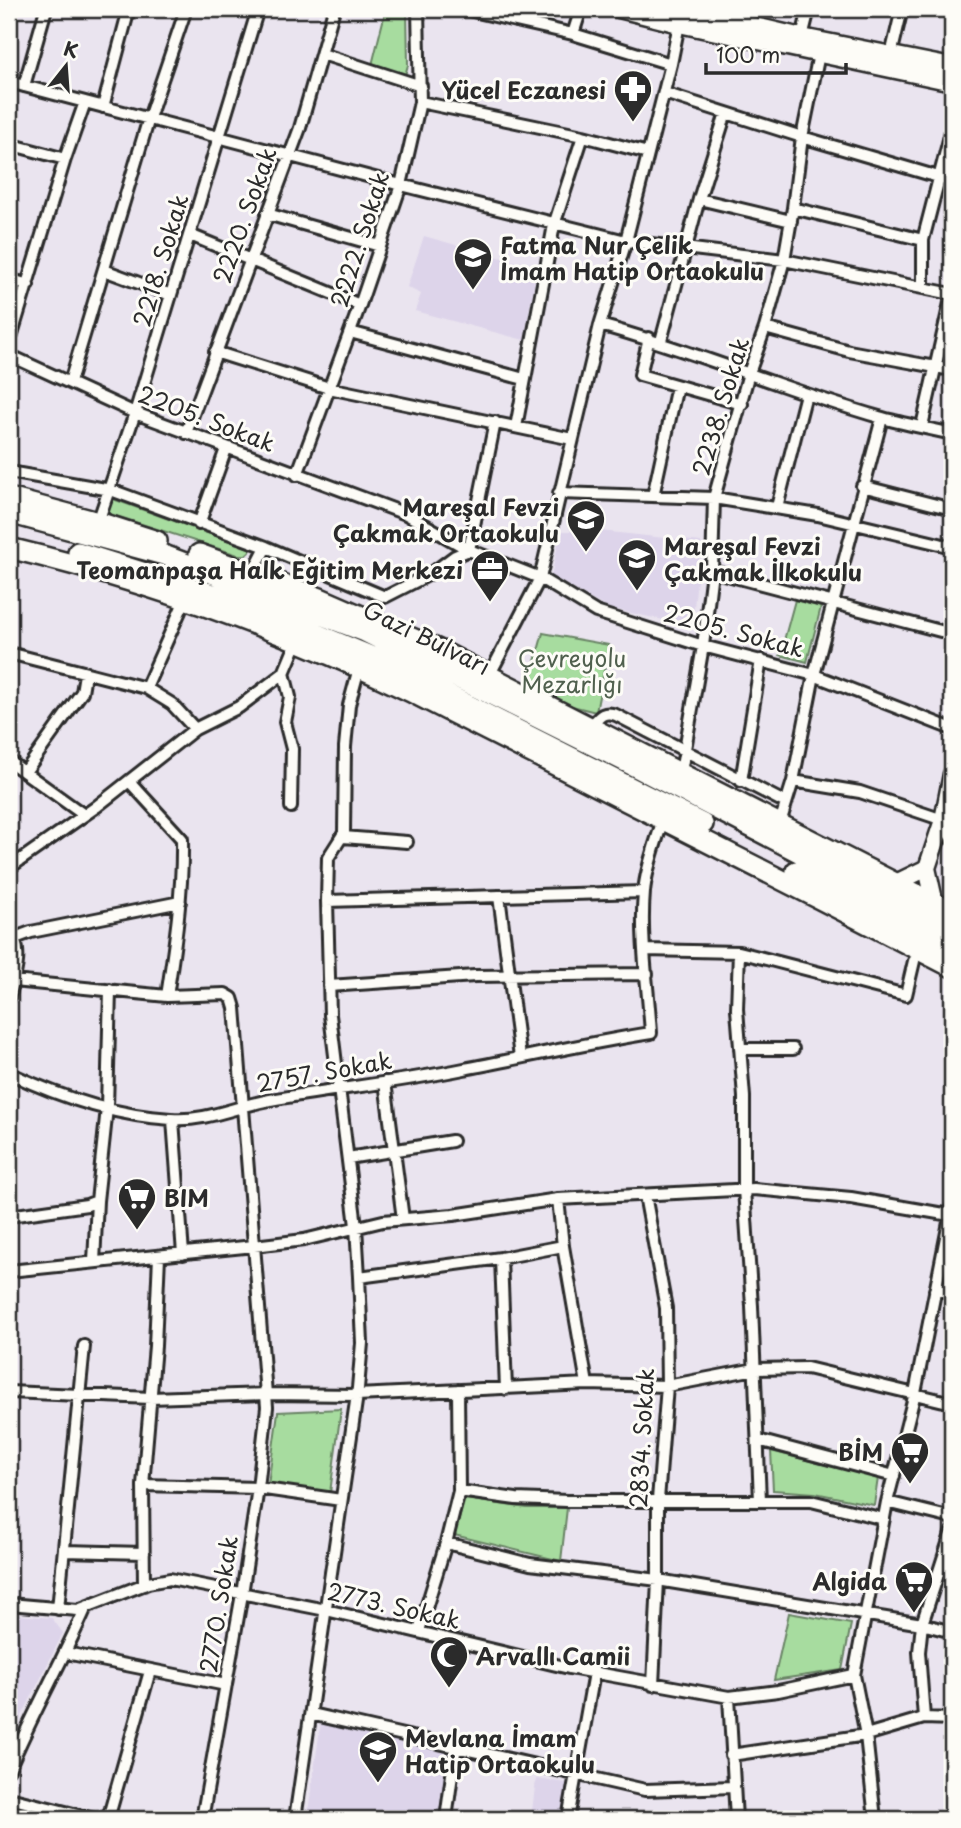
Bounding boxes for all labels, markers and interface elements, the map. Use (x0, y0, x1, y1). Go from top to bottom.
north arrow (32, 32, 102, 102)
scale bar (706, 32, 846, 76)
text: K (61, 33, 82, 64)
text: 100 m (716, 38, 780, 70)
pharmacy icon: Yücel Eczanesi (612, 68, 654, 123)
place label: Yücel Eczanesi (442, 72, 606, 107)
street label: 2220. Sokak (203, 142, 285, 288)
street label: 2222. Sokak (321, 167, 397, 311)
street label: 2218. Sokak (123, 190, 197, 330)
place label: Fatma Nur Çelik İmam Hatip Ortaokulu (500, 227, 764, 288)
school or university icon: Fatma Nur Çelik İmam Hatip Ortaokulu (452, 236, 494, 291)
street label: 2238. Sokak (682, 333, 758, 479)
street label: 2205. Sokak (133, 376, 281, 460)
place label: Mareşal Fevzi Çakmak Ortaokulu (333, 489, 559, 550)
school or university icon: Mareşal Fevzi Çakmak Ortaokulu (565, 498, 607, 553)
place label: Mareşal Fevzi Çakmak İlkokulu (664, 528, 862, 589)
school or university icon: Mareşal Fevzi Çakmak İlkokulu (616, 537, 658, 592)
office icon: Teomanpaşa Halk Eğitim Merkezi (469, 548, 511, 603)
place label: Teomanpaşa Halk Eğitim Merkezi (76, 552, 463, 587)
street label: Gazi Bulvarı (357, 591, 497, 683)
street label: 2205. Sokak (660, 594, 808, 666)
park label: Çevreyolu Mezarlığı (518, 640, 626, 701)
street label: 2757. Sokak (254, 1042, 394, 1100)
supermarket icon: BIM (116, 1176, 158, 1231)
place label: BIM (164, 1180, 209, 1215)
street label: 2834. Sokak (620, 1367, 662, 1509)
supermarket icon: BİM (889, 1430, 931, 1485)
place label: BİM (838, 1434, 883, 1469)
street label: 2770. Sokak (190, 1533, 246, 1675)
supermarket icon: Algida (893, 1559, 935, 1614)
place label: Algida (812, 1563, 887, 1598)
street label: 2773. Sokak (324, 1573, 464, 1637)
mosque icon: Arvallı Camii (428, 1634, 470, 1689)
place label: Arvallı Camii (476, 1638, 630, 1673)
place label: Mevlana İmam Hatip Ortaokulu (405, 1720, 595, 1781)
school or university icon: Mevlana İmam Hatip Ortaokulu (357, 1729, 399, 1784)

